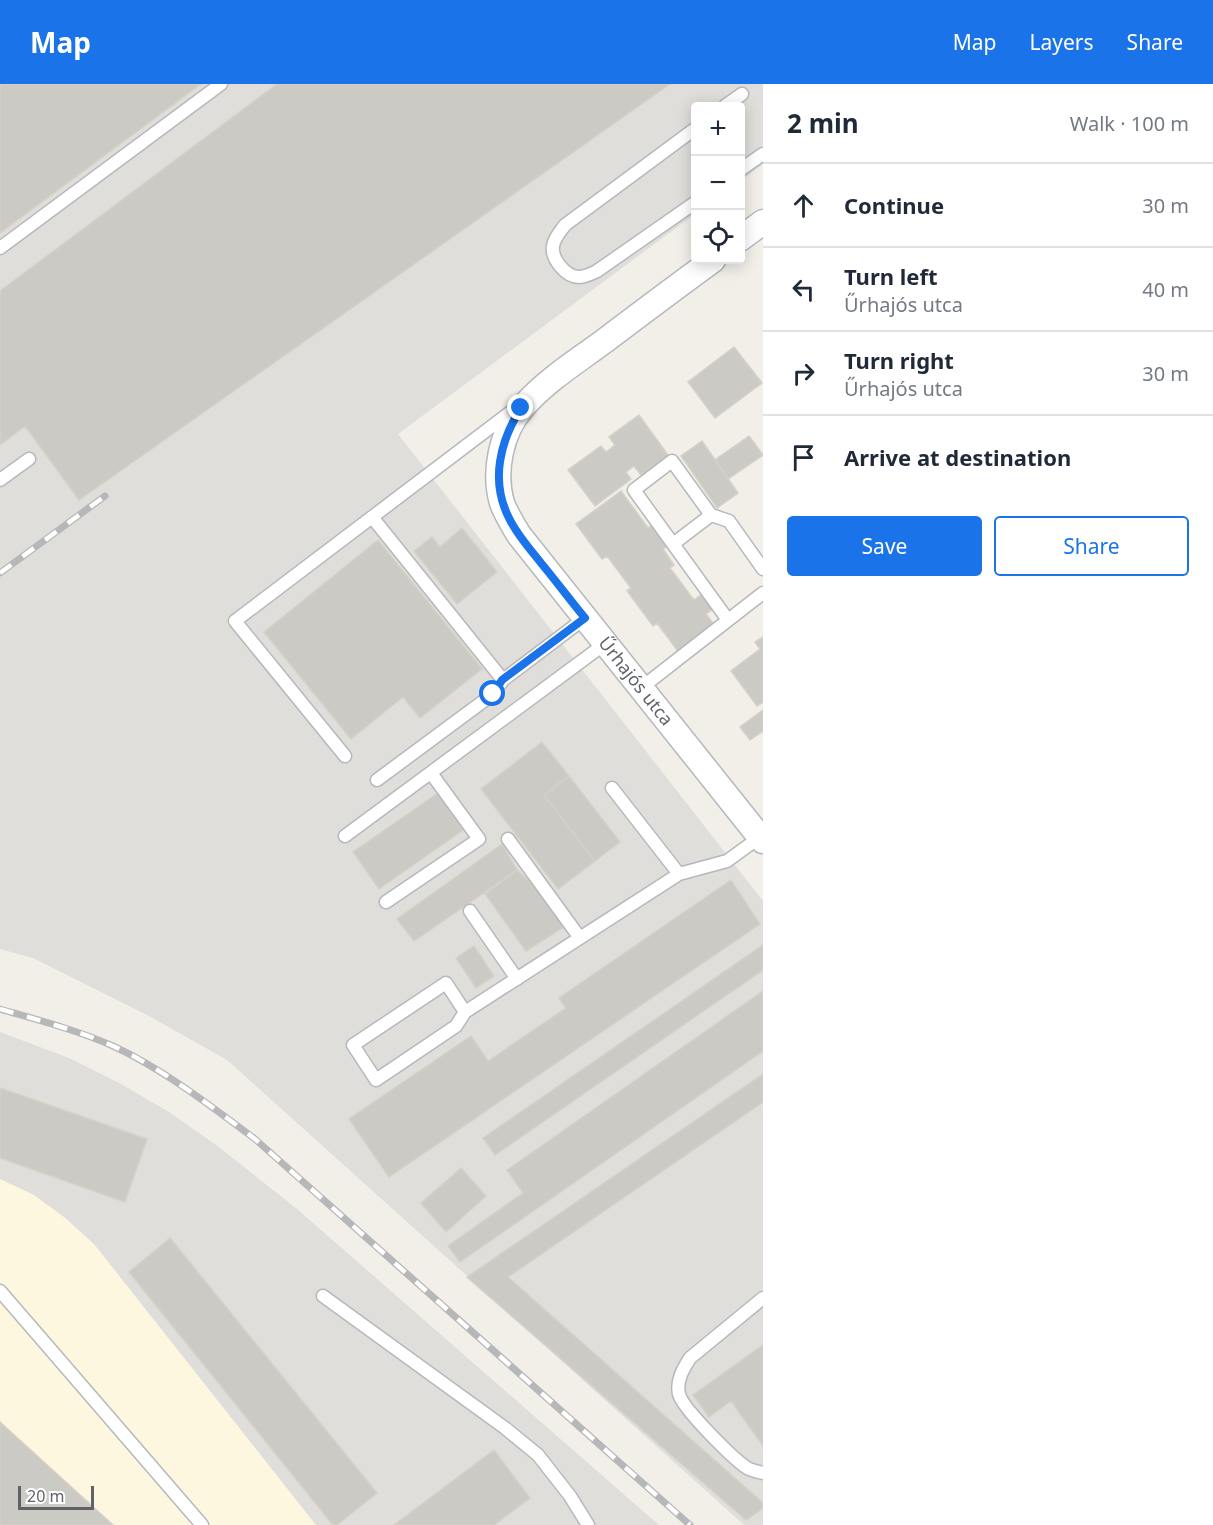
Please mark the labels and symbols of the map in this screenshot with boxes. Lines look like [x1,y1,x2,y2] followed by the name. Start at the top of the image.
[507,394,533,420] route end
[594,631,679,730] street label: Űrhajós utca
[479,680,505,706] route start
[18,1483,94,1510] scale bar

